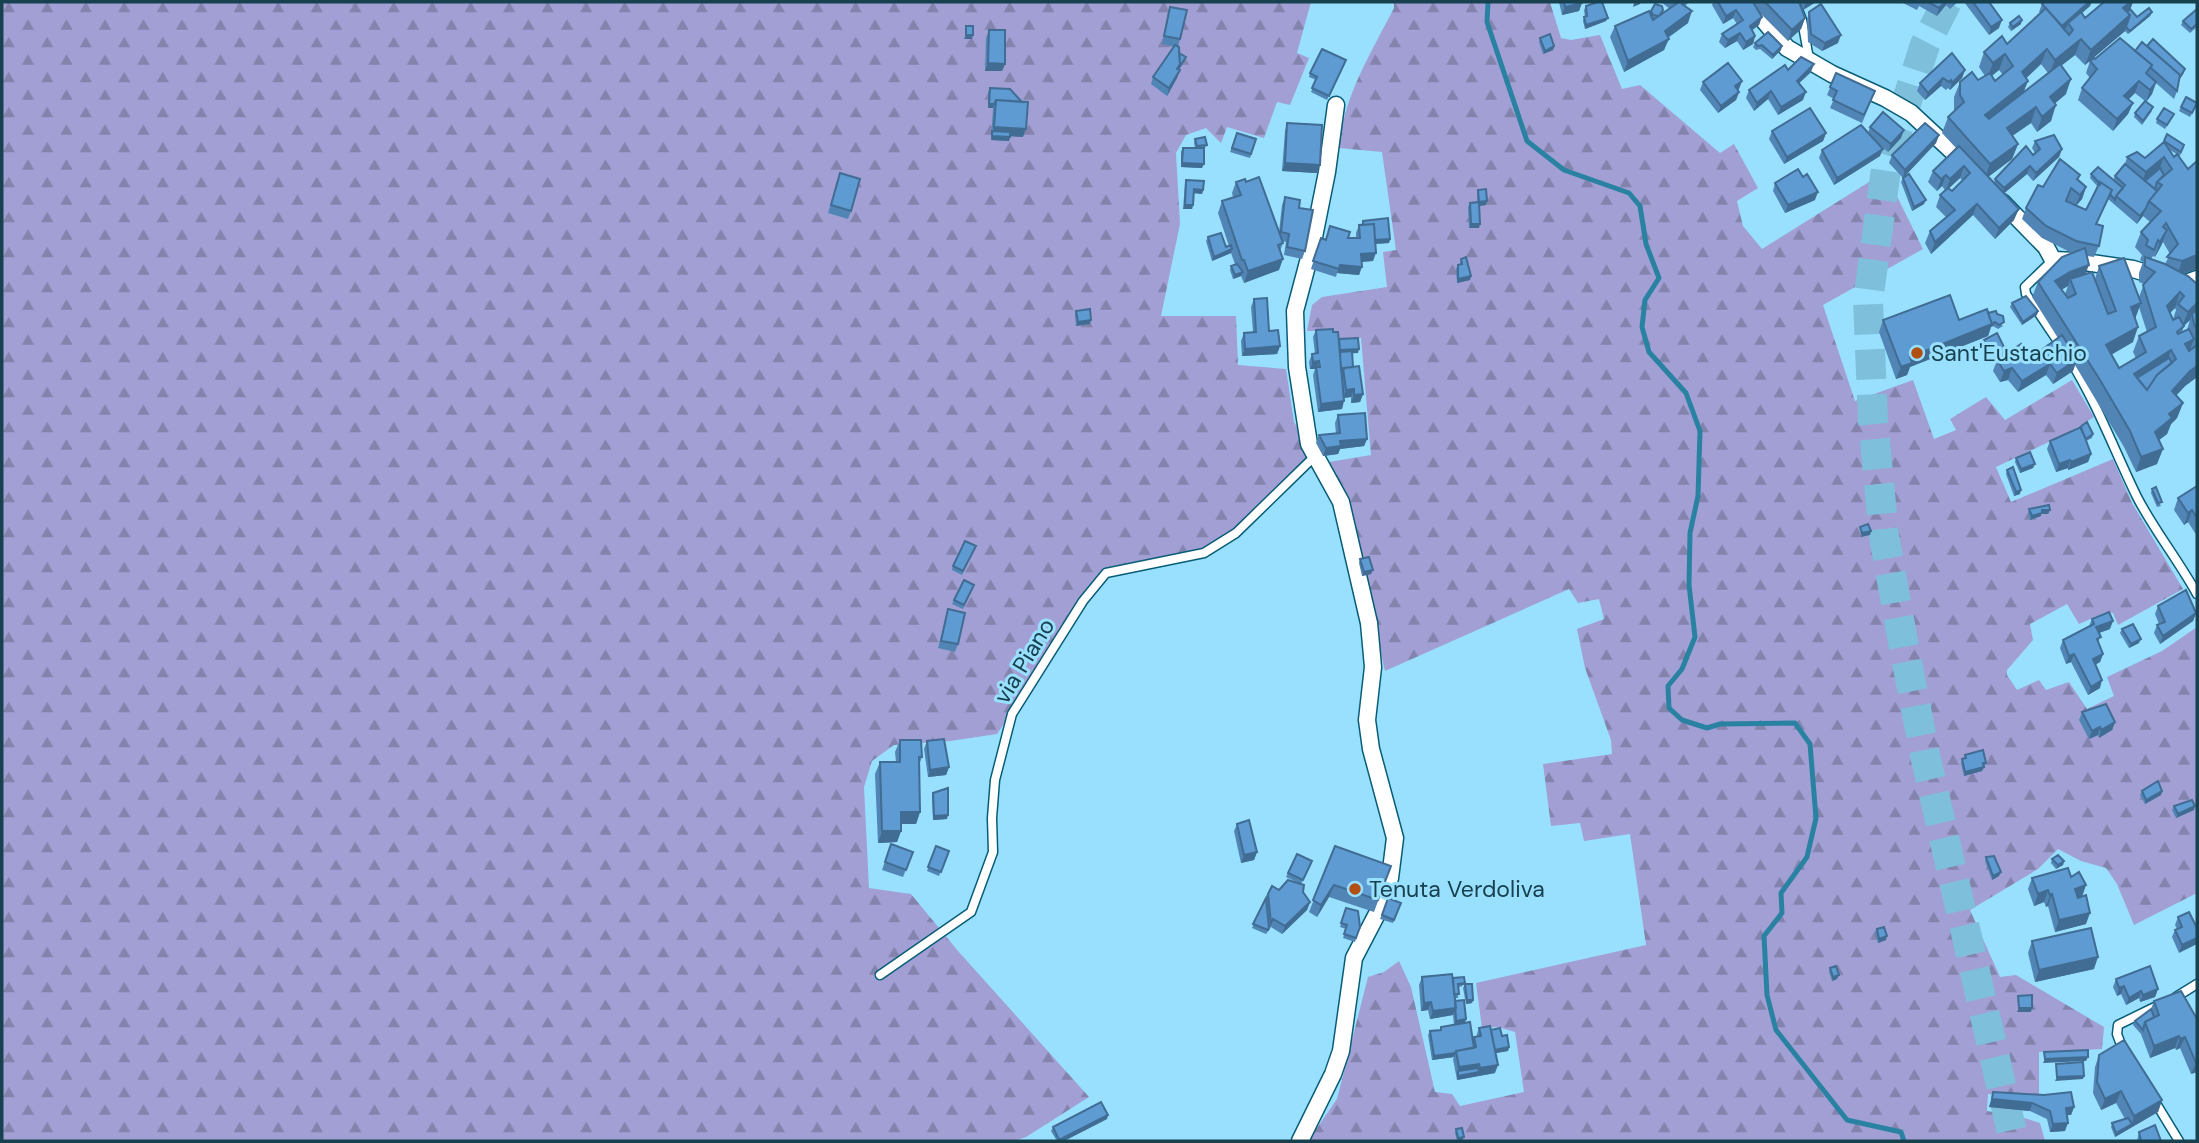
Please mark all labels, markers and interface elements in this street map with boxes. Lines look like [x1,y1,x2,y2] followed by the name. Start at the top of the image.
[1931,338,2087,368] place label: Sant'Eustachio
[1909,345,1925,361] marker: Sant'Eustachio
[987,613,1061,709] street label: via Piano
[1369,874,1545,904] place label: Tenuta Verdoliva
[1347,881,1363,897] marker: Tenuta Verdoliva

